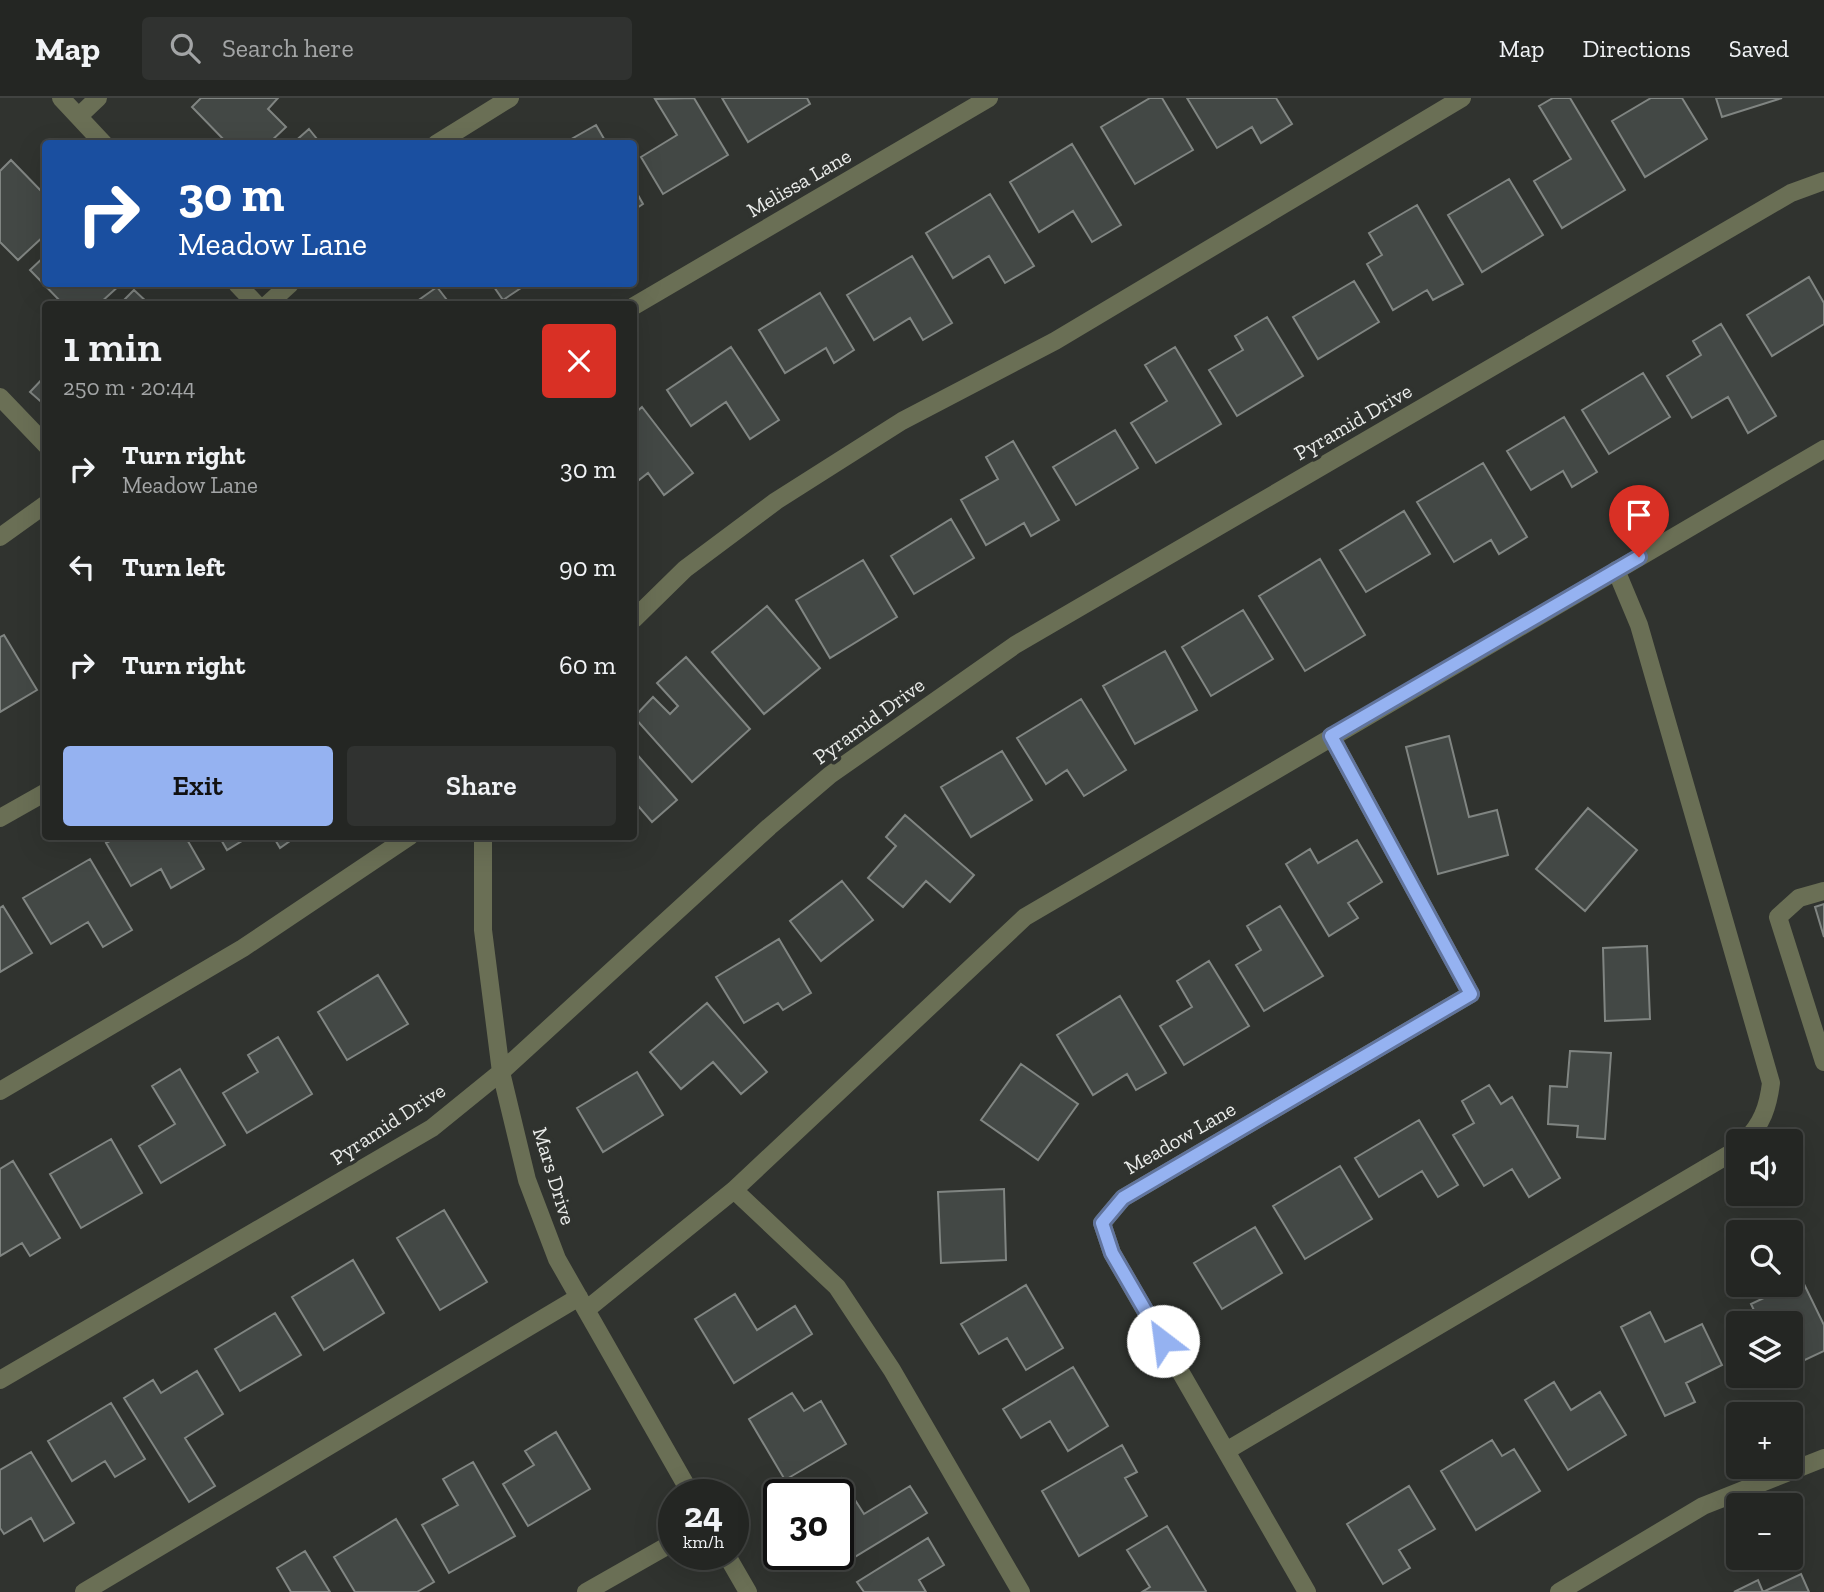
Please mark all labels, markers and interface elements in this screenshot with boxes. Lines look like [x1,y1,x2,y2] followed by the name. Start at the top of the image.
[142,17,632,80] search box
[35,29,100,68] text: Map
[166,29,204,67] icon: search
[222,32,354,64] text: Search here
[1499,34,1545,63] text: Map
[1583,34,1691,63] text: Directions
[1729,34,1789,63] text: Saved
[742,143,855,222] street label: Melissa Lane
[178,165,284,224] text: 30 m
[63,168,154,259] icon: right
[178,225,367,263] text: Meadow Lane
[63,321,162,372] text: 1 min
[542,324,616,398] button: close
[63,373,195,401] text: 250 m · 20:44
[1290,378,1416,465] street label: Pyramid Drive
[122,439,245,471] text: Turn right
[63,450,101,488] icon: right
[560,453,616,485] text: 30 m
[122,471,258,499] text: Meadow Lane
[1609,485,1669,557] pin
[1620,496,1658,534] icon: arrive
[63,548,101,586] icon: left
[122,551,225,583] text: Turn left
[559,551,616,583] text: 90 m
[63,646,101,684] icon: right
[122,649,245,681] text: Turn right
[559,649,616,681] text: 60 m
[808,672,929,769] street label: Pyramid Drive
[63,746,333,826] button: Exit
[347,746,616,826] button: Share
[326,1077,450,1170] street label: Pyramid Drive
[1120,1096,1240,1179] street label: Meadow Lane
[528,1124,581,1228] street label: Mars Drive
[1726,1129,1803,1570] map controls
[1726,1129,1803,1206] button: sound
[1726,1220,1803,1297] button: search
[1126,1304,1200,1378] position arrow
[1726,1311,1803,1388] button: layers
[1726,1402,1803,1479] button: +
[763,1479,854,1570] speed limit sign: 30
[1726,1493,1803,1570] button: −
[684,1494,723,1536] text: 24
[683,1531,724,1553] text: km/h

